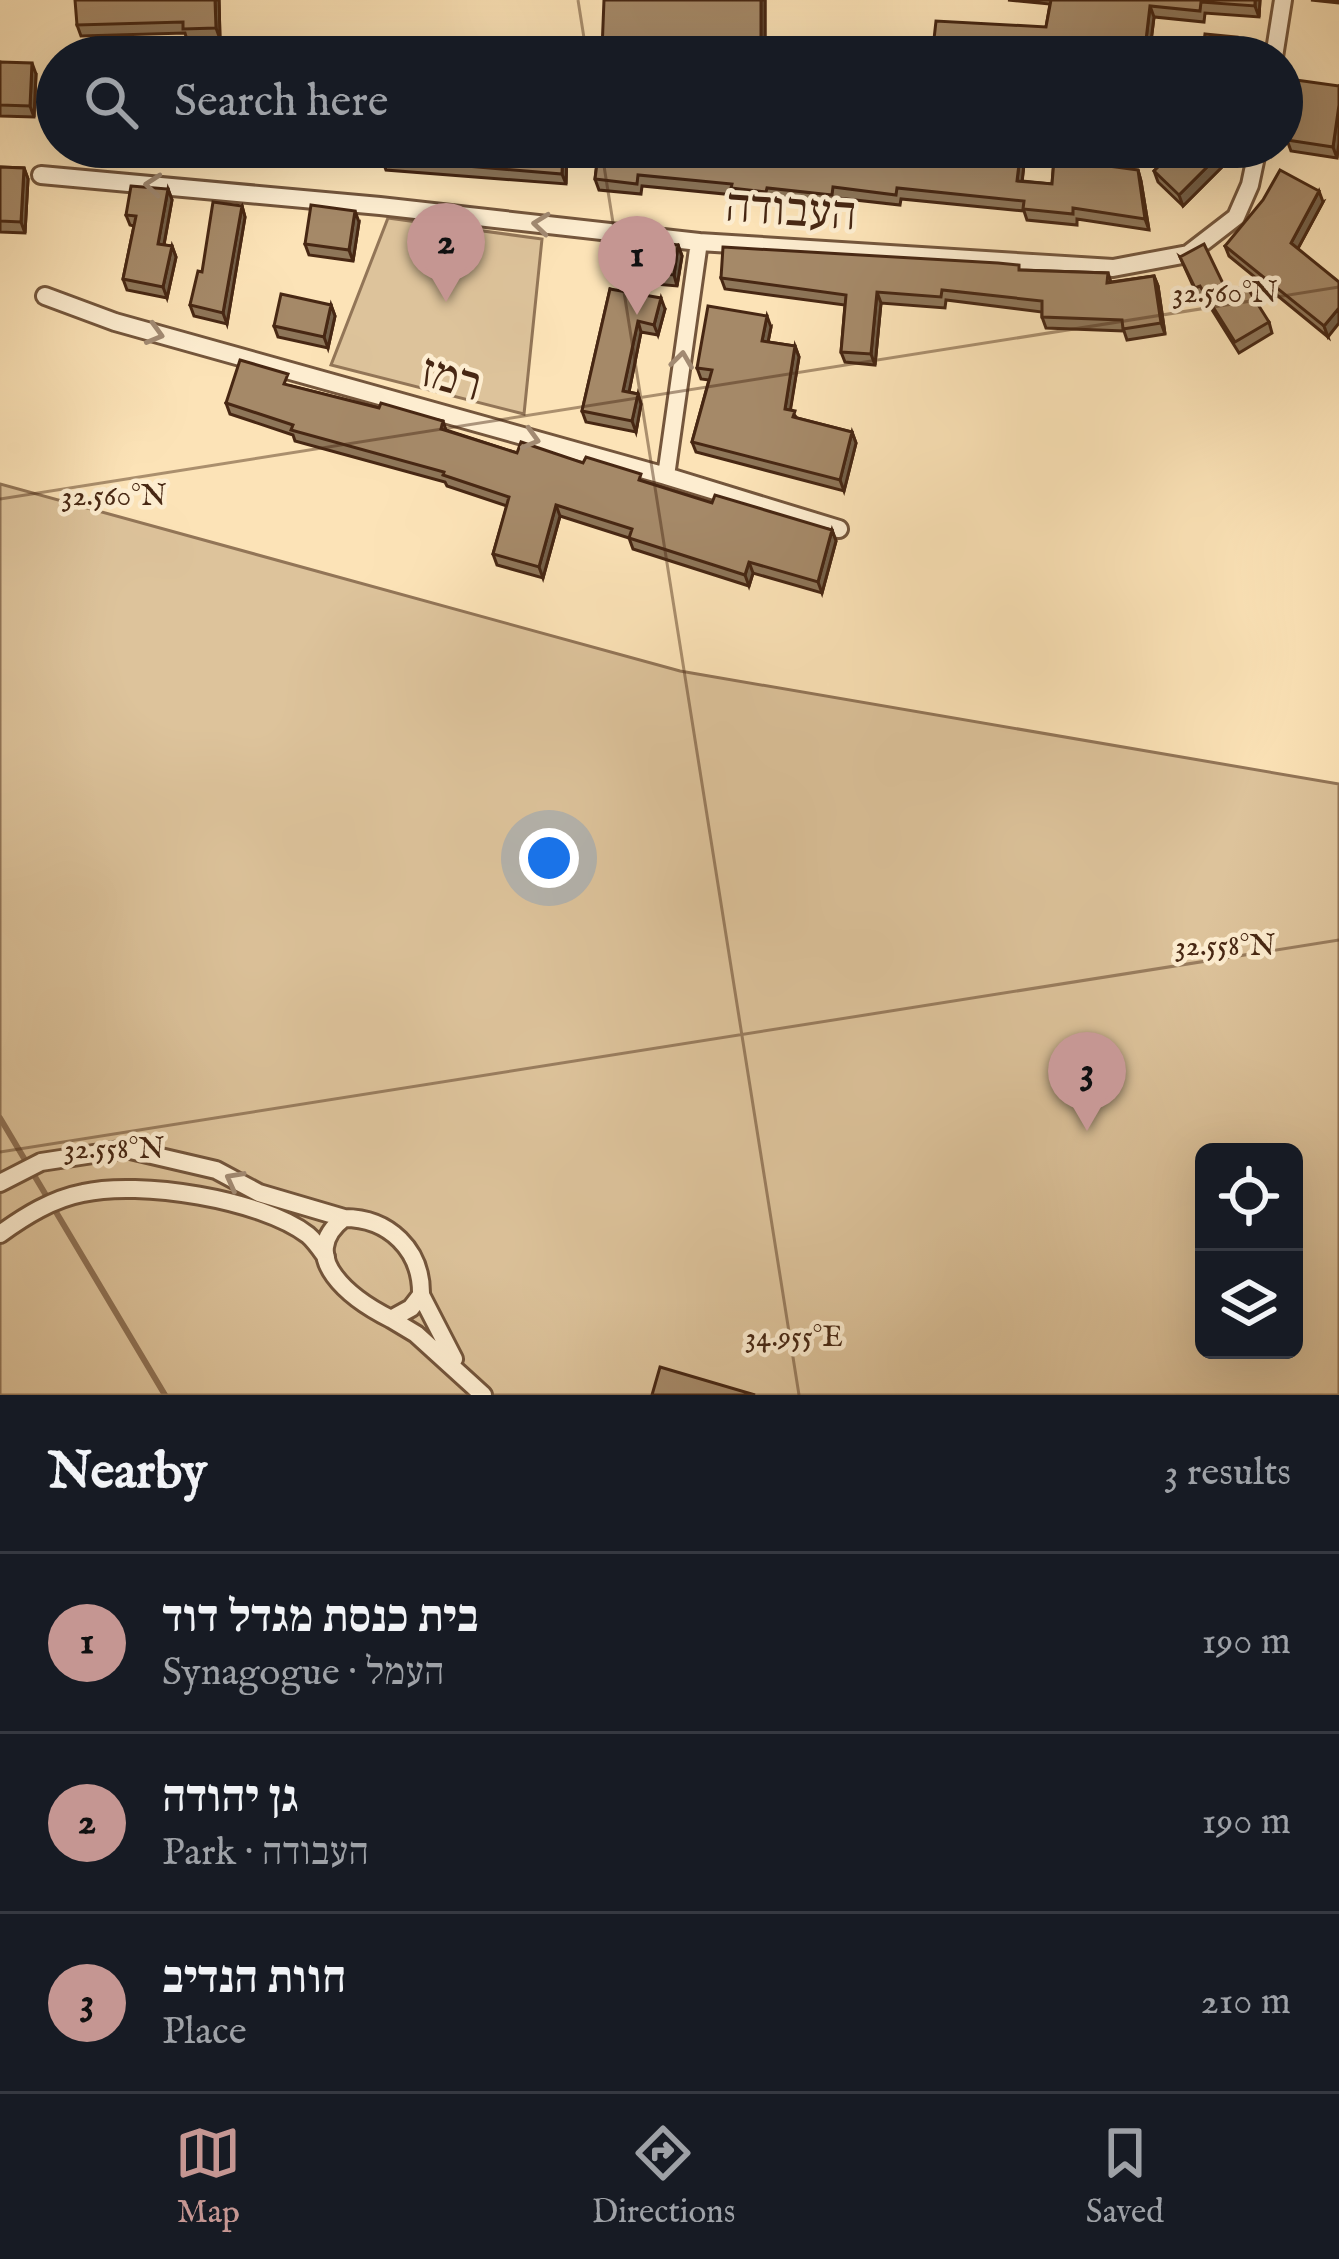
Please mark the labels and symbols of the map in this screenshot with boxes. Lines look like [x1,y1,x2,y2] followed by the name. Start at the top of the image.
[143,173,162,198] one-way arrow
[723,177,858,247] street label: העבודה
[407,203,485,302] pin: 2
[531,211,551,237] one-way arrow
[598,216,676,315] pin: 1
[1172,275,1278,313] text: 32.560°N
[144,320,165,345] one-way arrow
[413,343,488,417] street label: רמז
[668,351,694,370] one-way arrow
[520,424,541,449] one-way arrow
[61,478,167,516] text: 32.560°N
[519,828,579,888] your location
[1175,928,1275,966] text: 32.558°N
[1048,1032,1126,1131] pin: 3
[64,1131,164,1169] text: 32.558°N
[225,1171,247,1194] one-way arrow
[745,1319,843,1357] text: 34.955°E

